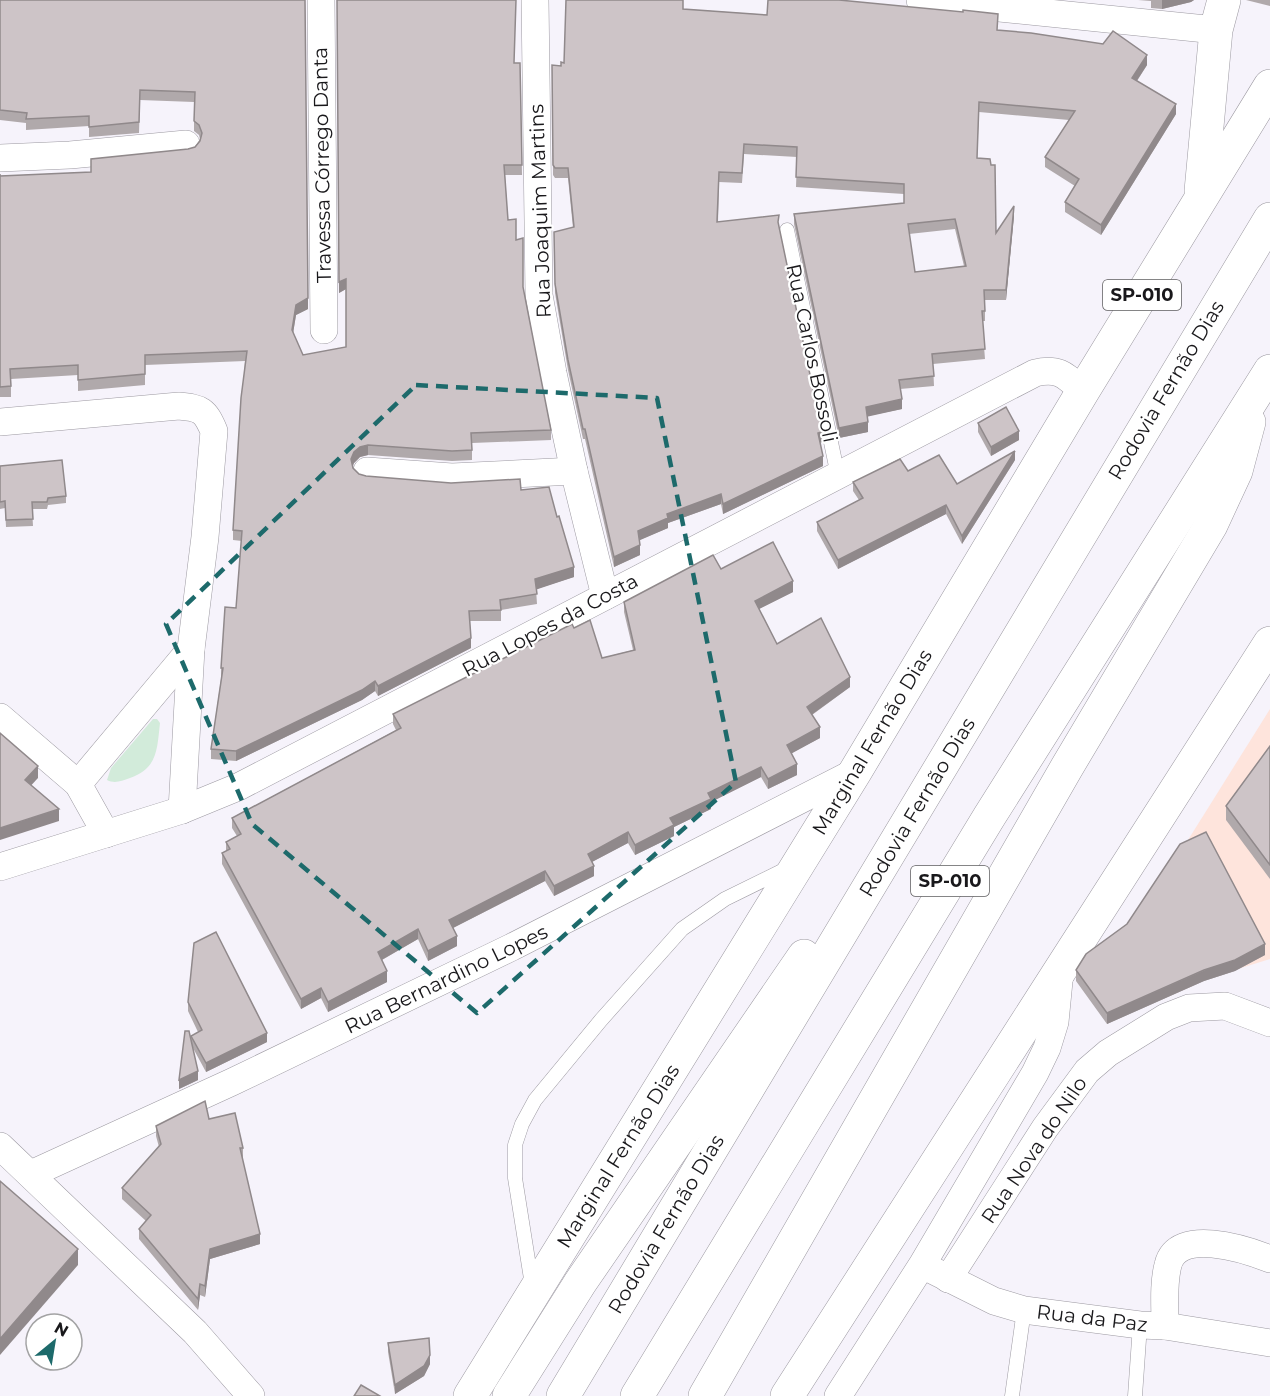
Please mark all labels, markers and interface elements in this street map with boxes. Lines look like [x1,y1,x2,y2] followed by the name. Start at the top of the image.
[308,47,336,283] street label: Travessa Córrego Danta
[524,103,556,318] street label: Rua Joaquim Martins
[781,261,843,445] street label: Rua Carlos Bossoli
[1103,280,1181,310] road number: SP-010
[1103,296,1229,484] street label: Rodovia Fernão Dias
[458,568,642,682] street label: Rua Lopes da Costa
[807,645,937,839] street label: Marginal Fernão Dias
[854,713,980,901] street label: Rodovia Fernão Dias
[911,866,989,896] road number: SP-010
[341,919,552,1039] street label: Rua Bernardino Lopes
[552,1059,685,1252] street label: Marginal Fernão Dias
[976,1072,1092,1228] street label: Rua Nova do Nilo
[603,1130,729,1318] street label: Rodovia Fernão Dias
[1035,1299,1149,1337] street label: Rua da Paz
[24,1312,84,1372] north arrow
[51,1318,72,1341] text: N

